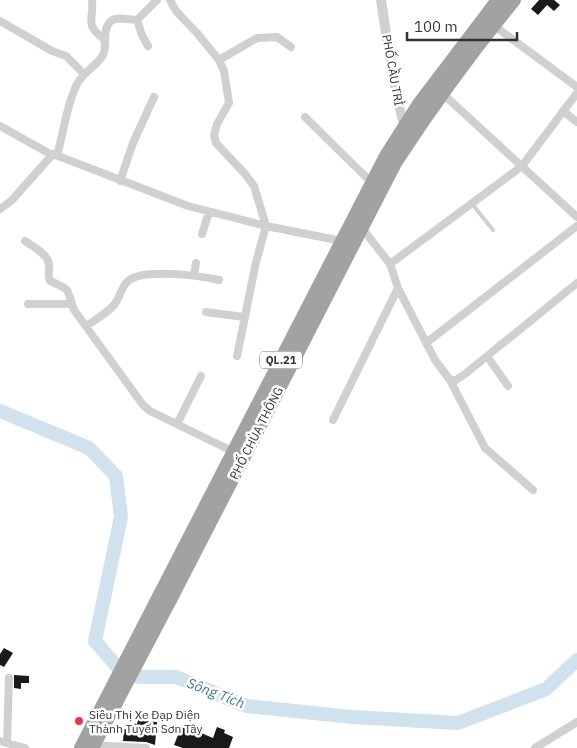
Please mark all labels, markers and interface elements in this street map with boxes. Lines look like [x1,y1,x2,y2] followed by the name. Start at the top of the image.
[407,10,517,42] scale bar
[414,17,458,36] text: 100 m
[379,33,408,107] street label: PHỐ CẦU TRÌ
[260,352,302,368] road number: QL.21
[225,384,286,482] street label: PHỐ CHÙA THÔNG
[185,674,247,712] water label: Sông Tích
[89,707,203,736] place label: Siêu Thị Xe Đạp Điện Thành Tuyến Sơn Tây
[73,715,85,727] marker: Siêu Thị Xe Đạp Điện Thành Tuyến Sơn Tây

